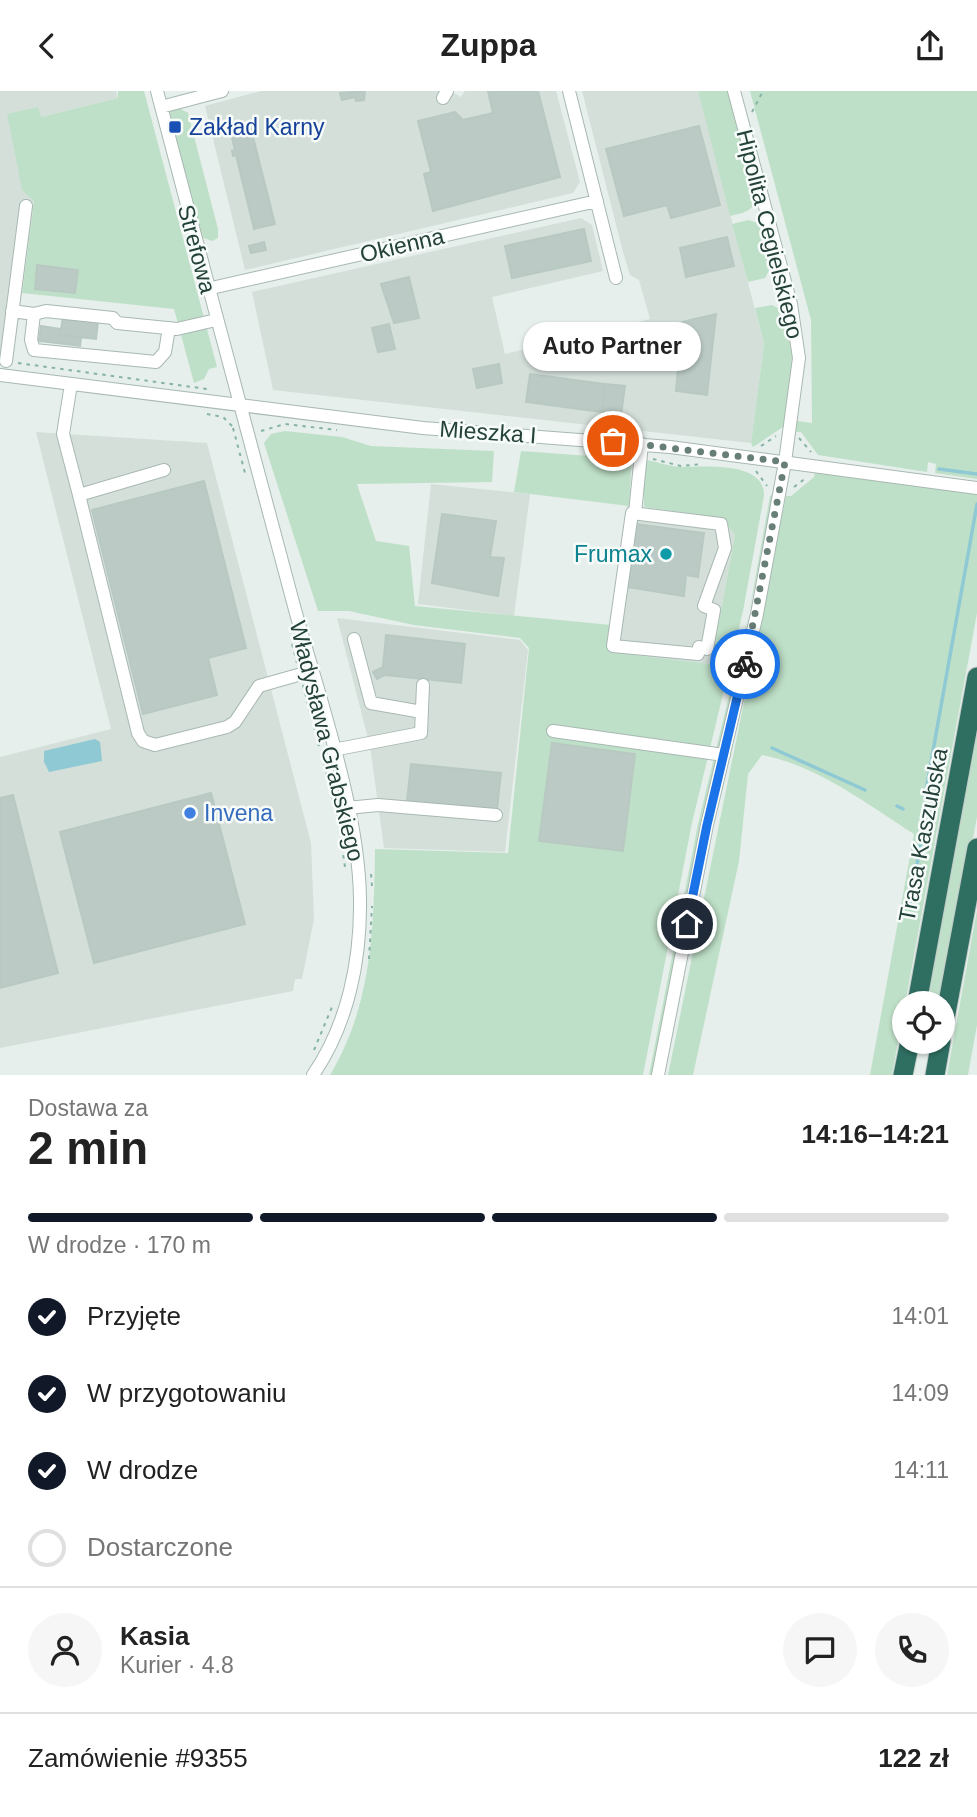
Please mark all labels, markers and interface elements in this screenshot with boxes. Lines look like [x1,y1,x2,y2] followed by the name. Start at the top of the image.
[28,27,66,65] icon: back
[441,27,536,63] text: Zuppa
[911,27,949,65] icon: share
[189,114,325,140] place label: Zakład Karny
[167,119,183,135] marker: Zakład Karny
[731,127,809,341] street label: Hipolita Cegielskiego
[173,202,221,296] street label: Strefowa
[357,223,447,267] street label: Okienna
[524,322,702,371] callout: Auto Partner
[542,333,682,359] text: Auto Partner
[583,411,643,471] pin
[439,416,537,448] street label: Mieszka I
[594,422,632,460] icon: bag
[574,541,652,567] place label: Frumax
[658,546,674,562] marker: Frumax
[285,618,369,864] street label: Władysława Grabskiego
[710,629,780,699] courier
[726,645,764,683] icon: bike
[893,746,953,924] street label: Trasa Kaszubska
[204,800,273,826] place label: Invena
[182,805,198,821] marker: Invena
[657,894,717,954] pin
[668,905,706,943] icon: home
[892,991,955,1054] map controls
[892,991,955,1054] button: locate
[28,1095,148,1121] text: Dostawa za
[802,1119,949,1149] text: 14:16–14:21
[28,1122,148,1174] text: 2 min
[28,1232,211,1258] text: W drodze · 170 m
[28,1298,66,1336] icon: check
[87,1301,181,1331] text: Przyjęte
[891,1303,949,1329] text: 14:01
[28,1375,66,1413] icon: check
[87,1378,286,1408] text: W przygotowaniu
[891,1380,949,1406] text: 14:09
[28,1452,66,1490] icon: check
[87,1455,198,1485] text: W drodze
[893,1457,949,1483] text: 14:11
[87,1532,233,1562] text: Dostarczone
[28,1613,102,1687] button: person
[783,1613,857,1687] button: chat
[875,1613,949,1687] button: phone
[120,1621,189,1651] text: Kasia
[120,1652,234,1678] text: Kurier · 4.8
[28,1743,248,1773] text: Zamówienie #9355
[878,1743,949,1773] text: 122 zł

